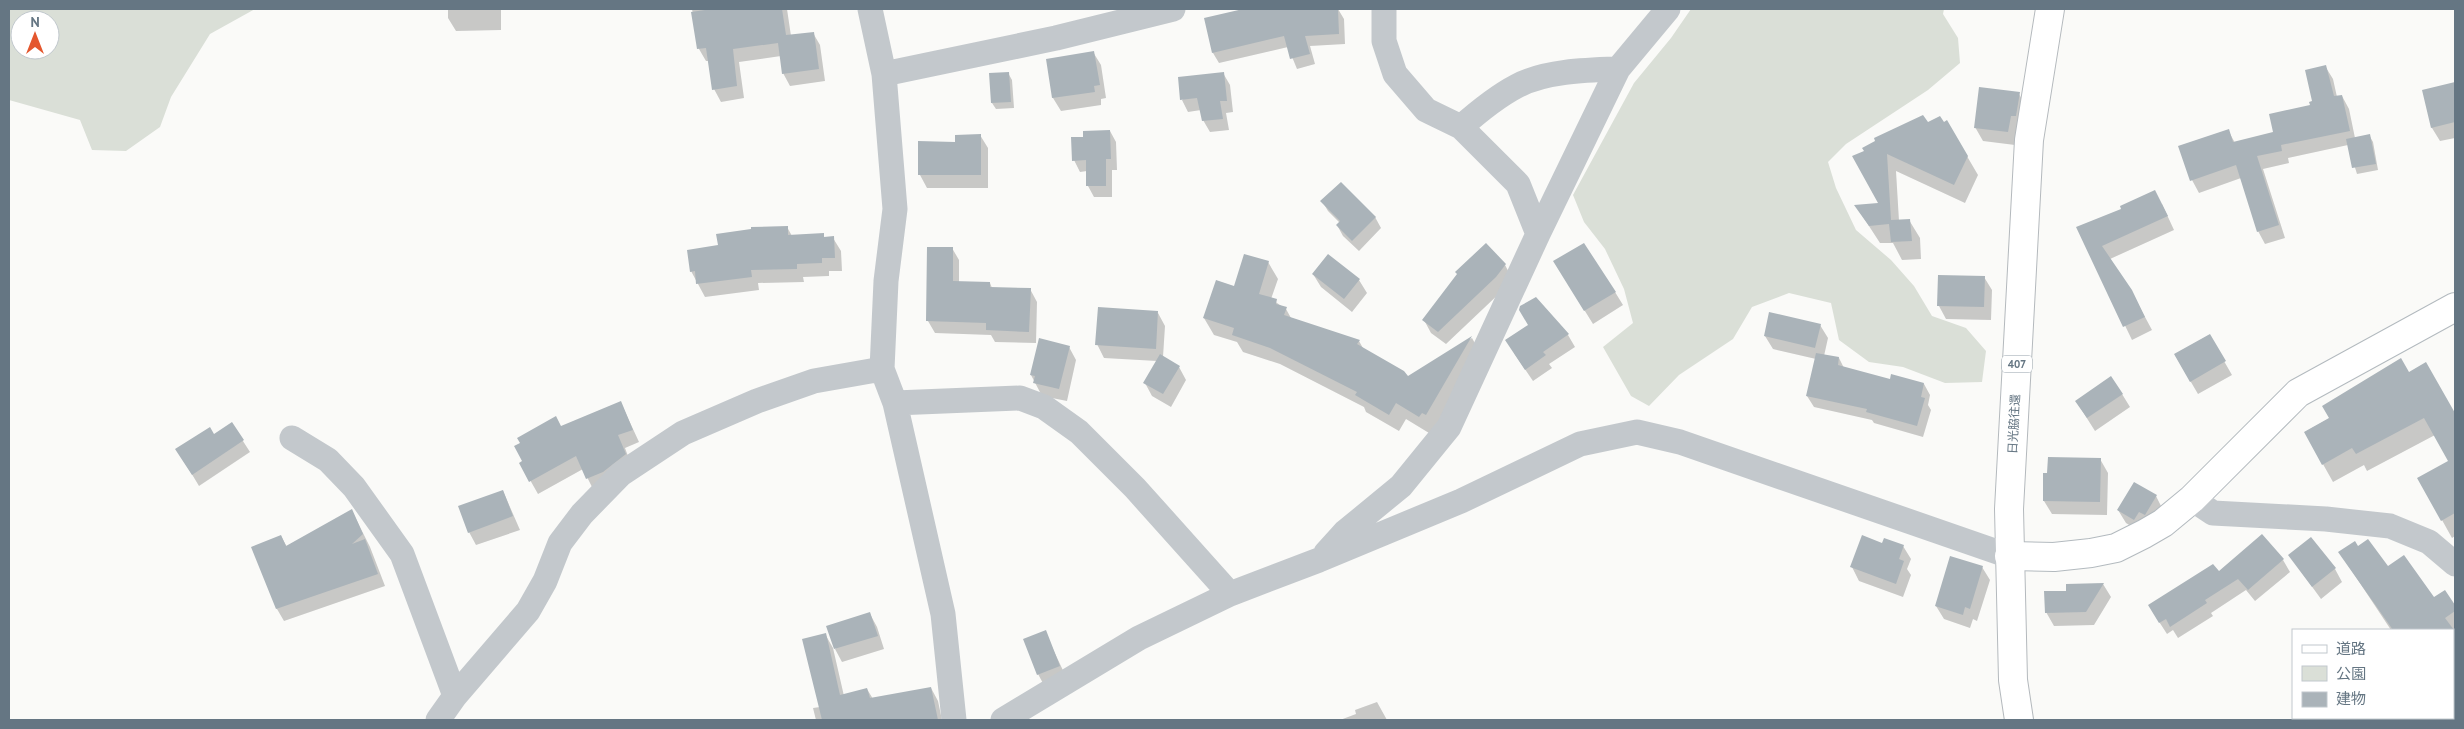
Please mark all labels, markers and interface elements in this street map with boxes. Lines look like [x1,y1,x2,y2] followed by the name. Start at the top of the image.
[10,10,60,60] north arrow
[30,13,40,31] text: N
[2002,356,2032,372] road number: 407
[2004,394,2023,454] street label: 日光脇往還
[2292,629,2454,719] legend
[2336,639,2366,658] text: 道路
[2336,664,2366,683] text: 公園
[2336,689,2366,708] text: 建物

